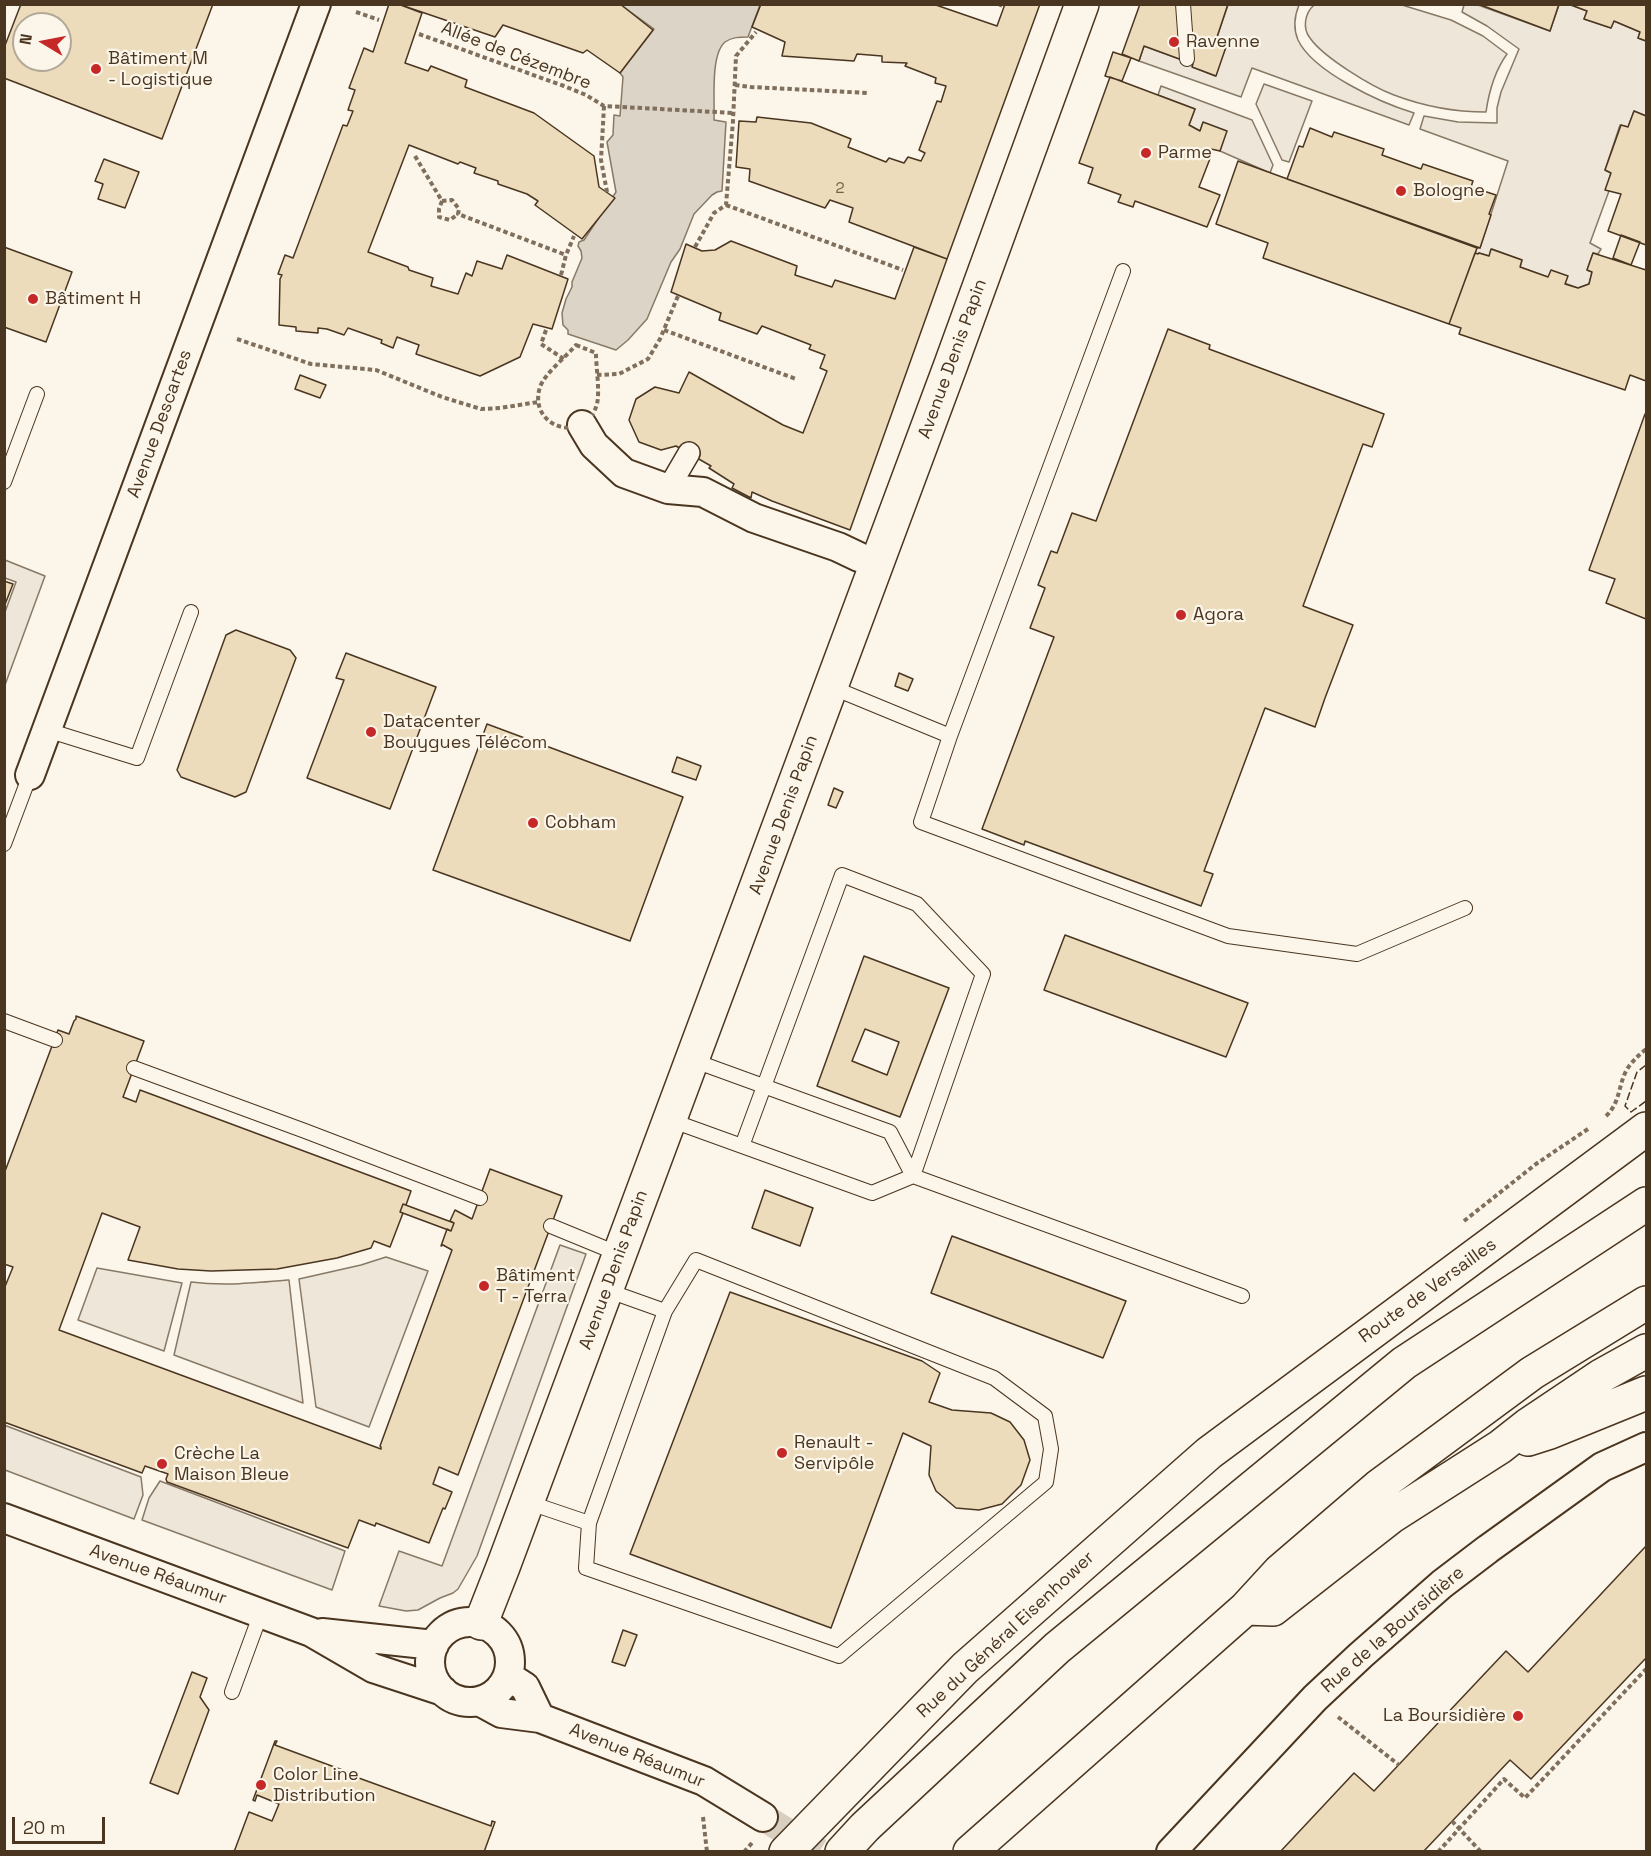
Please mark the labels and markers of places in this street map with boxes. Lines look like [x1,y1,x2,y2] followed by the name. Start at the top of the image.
[1186,31,1260,53] place label: Ravenne
[1167,35,1181,49] marker: Ravenne
[108,48,213,90] place label: Bâtiment M - Logistique
[89,62,103,76] marker: Bâtiment M - Logistique
[1158,142,1212,164] place label: Parme
[1139,146,1153,160] marker: Parme
[1413,180,1485,202] place label: Bologne
[1394,184,1408,198] marker: Bologne
[45,288,141,310] place label: Bâtiment H
[26,292,40,306] marker: Bâtiment H
[1193,604,1244,626] place label: Agora
[1174,608,1188,622] marker: Agora
[383,711,547,754] place label: Datacenter Bouygues Télécom
[364,725,378,739] marker: Datacenter Bouygues Télécom
[545,812,616,834] place label: Cobham
[526,816,540,830] marker: Cobham
[496,1265,576,1308] place label: Bâtiment T - Terra
[477,1279,491,1293] marker: Bâtiment T - Terra
[794,1432,874,1474] place label: Renault - Servipôle
[174,1443,289,1486] place label: Crèche La Maison Bleue
[775,1446,789,1460] marker: Renault - Servipôle
[155,1457,169,1471] marker: Crèche La Maison Bleue
[1383,1705,1506,1727] place label: La Boursidière
[1511,1709,1525,1723] marker: La Boursidière
[273,1764,376,1806] place label: Color Line Distribution
[254,1778,268,1792] marker: Color Line Distribution

